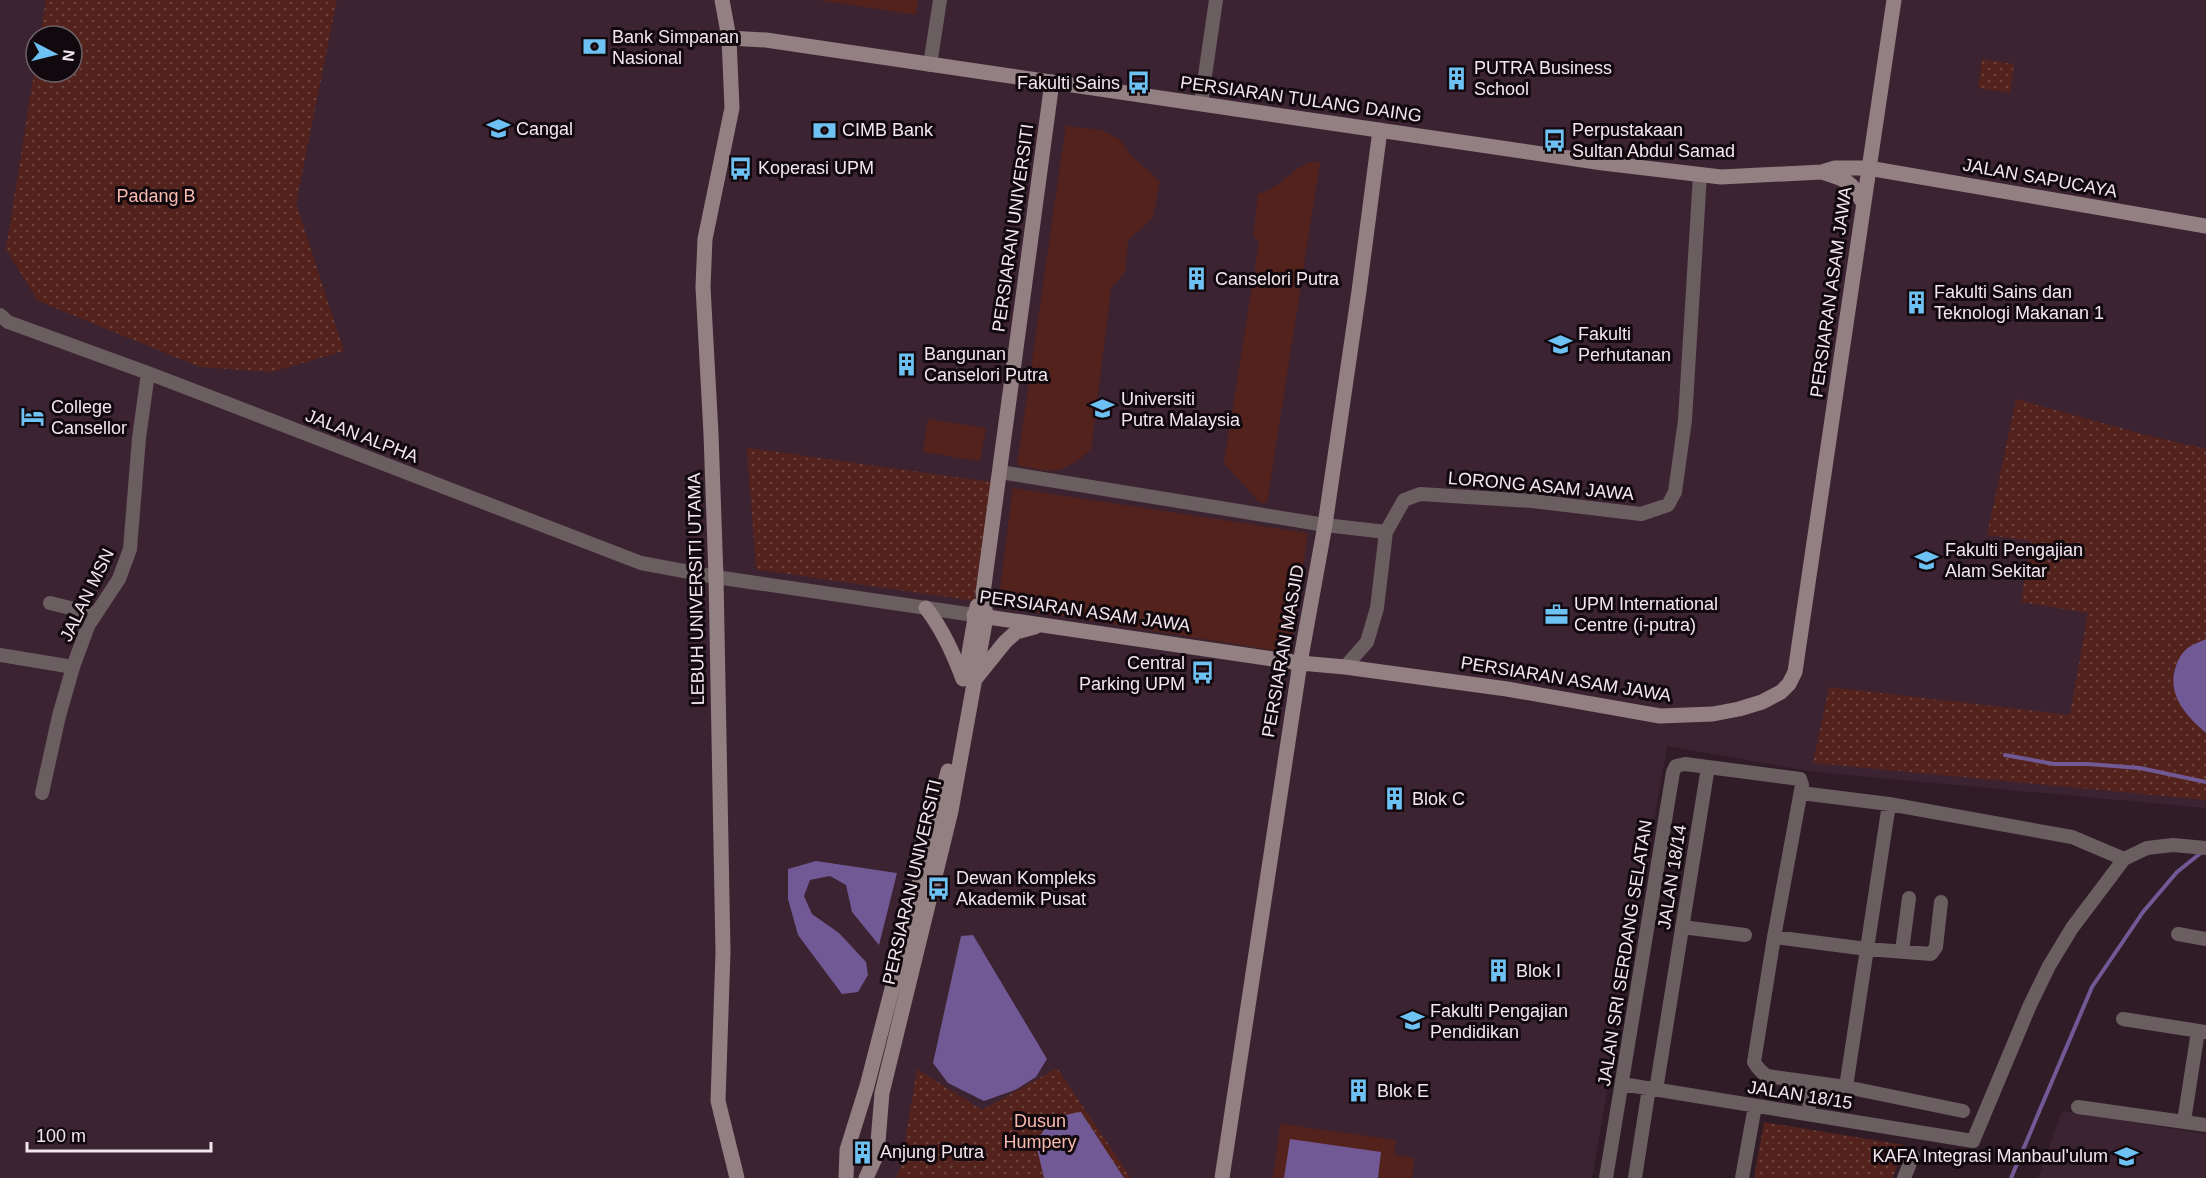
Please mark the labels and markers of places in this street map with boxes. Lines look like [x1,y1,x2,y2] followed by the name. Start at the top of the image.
[612,27,739,68] place label: Bank Simpanan Nasional
[581,34,607,60] bank icon: Bank Simpanan Nasional
[1474,58,1612,99] place label: PUTRA Business School
[1443,65,1469,91] building icon: PUTRA Business School
[1125,70,1151,96] bus stop icon: Fakulti Sains
[1017,73,1120,93] place label: Fakulti Sains
[485,116,511,142] school or university icon: Cangal
[811,117,837,143] bank icon: CIMB Bank
[516,119,573,139] place label: Cangal
[842,120,934,140] place label: CIMB Bank
[1572,120,1735,161] place label: Perpustakaan Sultan Abdul Samad
[1541,127,1567,153] bus stop icon: Perpustakaan Sultan Abdul Samad
[727,155,753,181] bus stop icon: Koperasi UPM
[758,158,874,178] place label: Koperasi UPM
[1184,266,1210,292] building icon: Canselori Putra
[1215,269,1340,289] place label: Canselori Putra
[1934,282,2104,323] place label: Fakulti Sains dan Teknologi Makanan 1
[1903,289,1929,315] building icon: Fakulti Sains dan Teknologi Makanan 1
[1578,324,1671,365] place label: Fakulti Perhutanan
[1547,331,1573,357] school or university icon: Fakulti Perhutanan
[924,344,1049,385] place label: Bangunan Canselori Putra
[893,351,919,377] building icon: Bangunan Canselori Putra
[1121,389,1241,430] place label: Universiti Putra Malaysia
[1090,396,1116,422] school or university icon: Universiti Putra Malaysia
[51,397,127,438] place label: College Cansellor
[20,404,46,430] hotel icon: College Cansellor
[1945,540,2083,581] place label: Fakulti Pengajian Alam Sekitar
[1914,547,1940,573] school or university icon: Fakulti Pengajian Alam Sekitar
[1574,594,1718,635] place label: UPM International Centre (i-putra)
[1543,601,1569,627] office icon: UPM International Centre (i-putra)
[1079,653,1185,694] place label: Central Parking UPM
[1190,660,1216,686] bus stop icon: Central Parking UPM
[1381,786,1407,812] building icon: Blok C
[1412,789,1465,809] place label: Blok C
[956,868,1096,909] place label: Dewan Kompleks Akademik Pusat
[925,875,951,901] bus stop icon: Dewan Kompleks Akademik Pusat
[1485,958,1511,984] building icon: Blok I
[1516,961,1561,981] place label: Blok I
[1430,1001,1568,1042] place label: Fakulti Pengajian Pendidikan
[1399,1008,1425,1034] school or university icon: Fakulti Pengajian Pendidikan
[1346,1078,1372,1104] building icon: Blok E
[1377,1081,1429,1101] place label: Blok E
[849,1139,875,1165] building icon: Anjung Putra
[880,1142,985,1162] place label: Anjung Putra
[2113,1143,2139,1169] school or university icon: KAFA Integrasi Manbaul'ulum
[1872,1146,2108,1166] place label: KAFA Integrasi Manbaul'ulum

